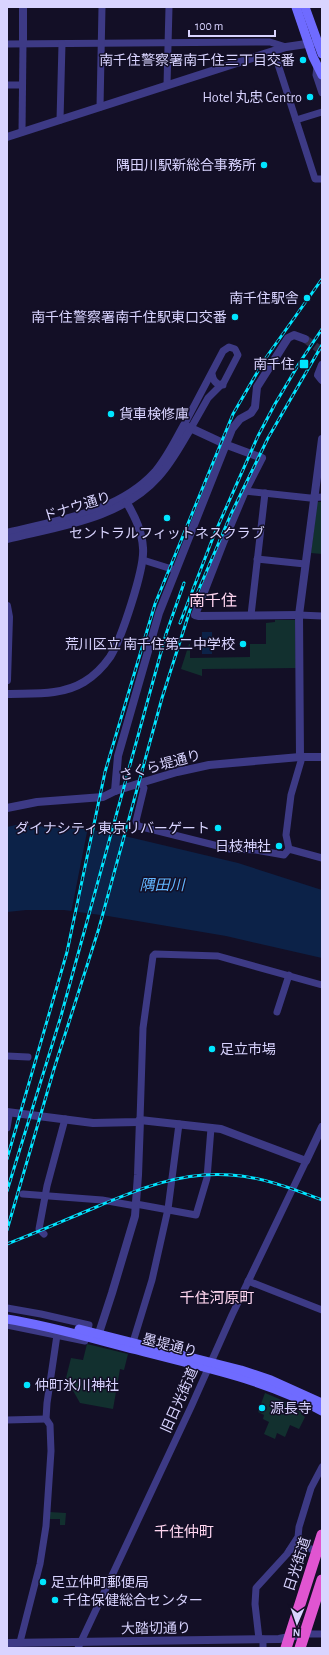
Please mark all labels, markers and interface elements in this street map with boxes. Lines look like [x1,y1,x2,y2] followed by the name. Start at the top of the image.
[189,12,275,38] scale bar
[195,20,223,32] text: 100 m
[99,53,295,68] place label: 南千住警察署南千住三丁目交番
[298,55,308,65] marker: 南千住警察署南千住三丁目交番
[203,90,302,105] place label: Hotel 丸忠 Centro
[305,92,315,102] marker: Hotel 丸忠 Centro
[116,158,256,173] place label: 隅田川駅新総合事務所
[259,160,269,170] marker: 隅田川駅新総合事務所
[229,291,299,306] place label: 南千住駅舎
[302,293,312,303] marker: 南千住駅舎
[31,310,227,325] place label: 南千住警察署南千住駅東口交番
[230,312,240,322] marker: 南千住警察署南千住駅東口交番
[253,357,295,372] place label: 南千住
[298,358,310,370] marker: 南千住
[119,406,189,422] place label: 貨車検修庫
[106,409,116,419] marker: 貨車検修庫
[41,489,113,524] street label: ドナウ通り
[162,513,172,523] marker: セントラルフィットネスクラブ
[69,525,265,541] place label: セントラルフィットネスクラブ
[189,592,237,609] district label: 南千住
[65,636,235,652] place label: 荒川区立 南千住第二中学校
[238,639,248,649] marker: 荒川区立 南千住第二中学校
[118,747,203,784] street label: さくら堤通り
[15,821,210,836] place label: ダイナシティ東京リバーゲート
[213,823,223,833] marker: ダイナシティ東京リバーゲート
[215,839,271,854] place label: 日枝神社
[274,841,284,851] marker: 日枝神社
[139,877,186,893] water label: 隅田川
[220,1042,276,1057] place label: 足立市場
[207,1044,217,1054] marker: 足立市場
[179,1290,255,1306] district label: 千住河原町
[141,1331,199,1360] street label: 墨堤通り
[158,1365,201,1435] street label: 旧日光街道
[35,1377,119,1393] place label: 仲町氷川神社
[22,1380,32,1390] marker: 仲町氷川神社
[270,1401,312,1416] place label: 源長寺
[257,1403,267,1413] marker: 源長寺
[154,1523,214,1540] district label: 千住仲町
[282,1535,313,1593] street label: 日光街道
[51,1574,149,1590] place label: 足立仲町郵便局
[38,1577,48,1587] marker: 足立仲町郵便局
[63,1592,203,1608] place label: 千住保健総合センター
[50,1595,60,1605] marker: 千住保健総合センター
[277,1603,317,1643] north arrow
[121,1620,191,1637] street label: 大踏切通り
[293,1627,301,1638] text: N

